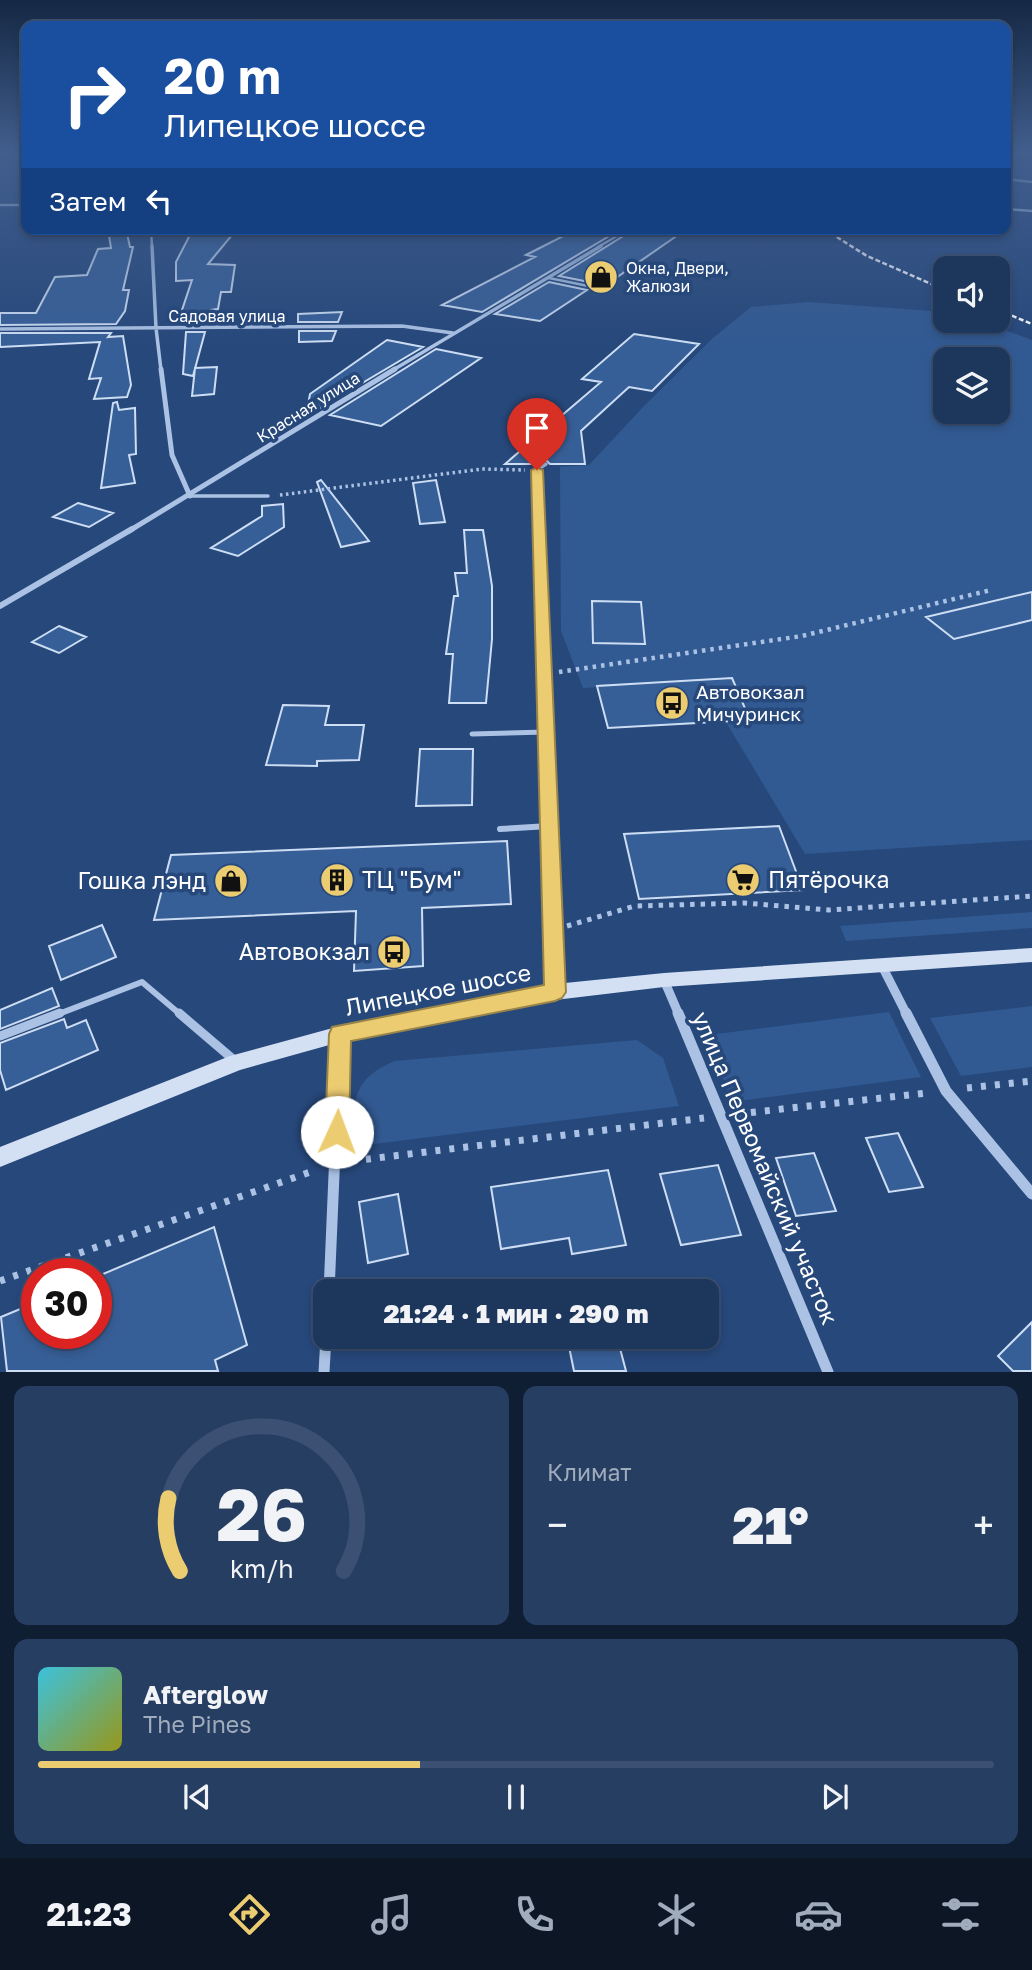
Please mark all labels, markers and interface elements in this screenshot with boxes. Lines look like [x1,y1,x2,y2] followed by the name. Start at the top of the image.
[164,46,281,105] text: 20 m
[49,49,140,140] icon: right
[164,106,426,144] text: Липецкое шоссе
[140,182,178,220] icon: left
[49,186,126,217] text: Затем
[933,256,1010,424] map controls
[933,256,1010,333] button: sound
[582,258,620,296] shop icon: Окна, Двери, Жалюзи
[626,258,729,296] place label: Окна, Двери, Жалюзи
[168,306,286,326] street label: Садовая улица
[933,347,1010,424] button: layers
[253,367,363,447] street label: Красная улица
[507,398,567,470] pin
[518,409,556,447] icon: arrive
[696,680,805,725] place label: Автовокзал Мичуринск
[653,684,691,722] bus stop icon: Автовокзал Мичуринск
[318,861,356,899] building icon: ТЦ "Бум"
[724,861,762,899] supermarket icon: Пятёрочка
[212,862,250,900] shop icon: Гошка лэнд
[362,865,462,893] place label: ТЦ "Бум"
[768,865,889,893] place label: Пятёрочка
[78,866,206,894] place label: Гошка лэнд
[375,933,413,971] bus stop icon: Автовокзал
[239,937,370,965] place label: Автовокзал
[343,957,533,1021] street label: Липецкое шоссе
[687,1007,845,1328] street label: улица Первомайский участок
[300,1095,374,1169] position arrow
[21,1258,112,1349] speed limit sign: 30
[383,1298,649,1329] text: 21:24 · 1 мин · 290 m
[547,1458,632,1486] text: Климат
[216,1471,307,1558] text: 26
[732,1493,809,1555] text: 21°
[547,1502,568,1547] text: −
[973,1502,994,1547] text: +
[230,1553,293,1584] text: km/h
[143,1679,268,1710] text: Afterglow
[143,1710,251,1738] text: The Pines
[178,1778,216,1816] icon: previous
[497,1778,535,1816] icon: pause
[816,1778,854,1816] icon: next
[225,1890,274,1939] icon: directions
[367,1890,416,1939] icon: music
[510,1890,559,1939] icon: phone
[652,1890,701,1939] icon: climate
[794,1890,843,1939] icon: car
[936,1890,985,1939] icon: filters
[47,1895,132,1933] text: 21:23

